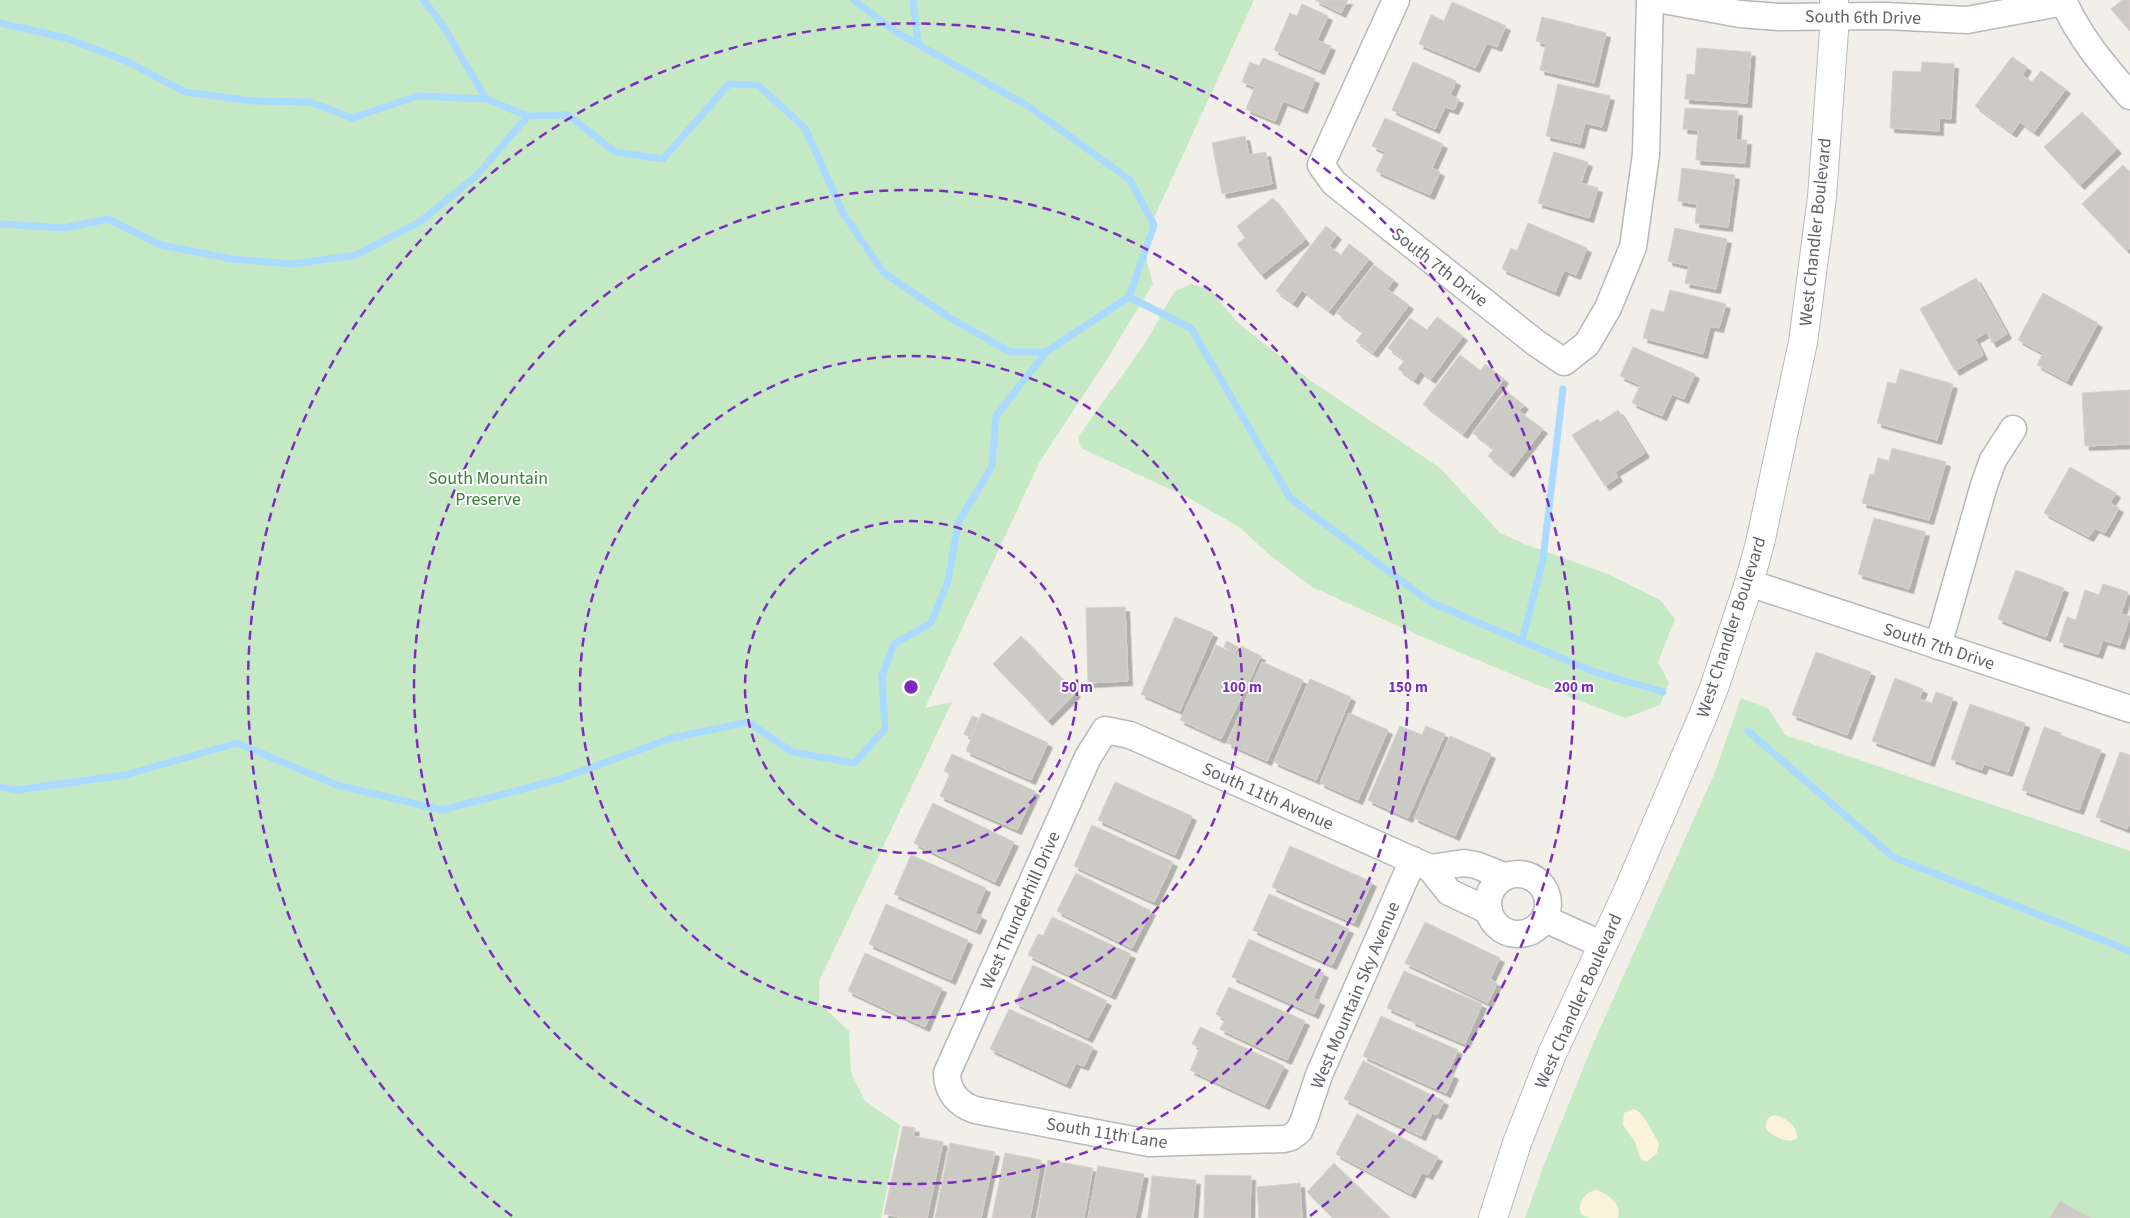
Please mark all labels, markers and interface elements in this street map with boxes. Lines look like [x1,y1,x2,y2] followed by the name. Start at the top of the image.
[1805,4,1921,31] street label: South 6th Drive
[1793,137,1838,327] street label: West Chandler Boulevard
[1386,222,1493,313] street label: South 7th Drive
[428,466,548,512] park label: South Mountain Preserve
[1690,533,1773,721] street label: West Chandler Boulevard
[1880,617,1998,676] street label: South 7th Drive
[1061,677,1093,698] text: 50 m
[1222,677,1262,698] text: 100 m
[1388,677,1428,698] text: 150 m
[1554,677,1594,698] text: 200 m
[902,678,920,696] centre of rings
[1198,756,1338,837] street label: South 11th Avenue
[974,827,1067,993] street label: West Thunderhill Drive
[1305,898,1406,1093] street label: West Mountain Sky Avenue
[1529,910,1628,1093] street label: West Chandler Boulevard
[1044,1112,1169,1155] street label: South 11th Lane

